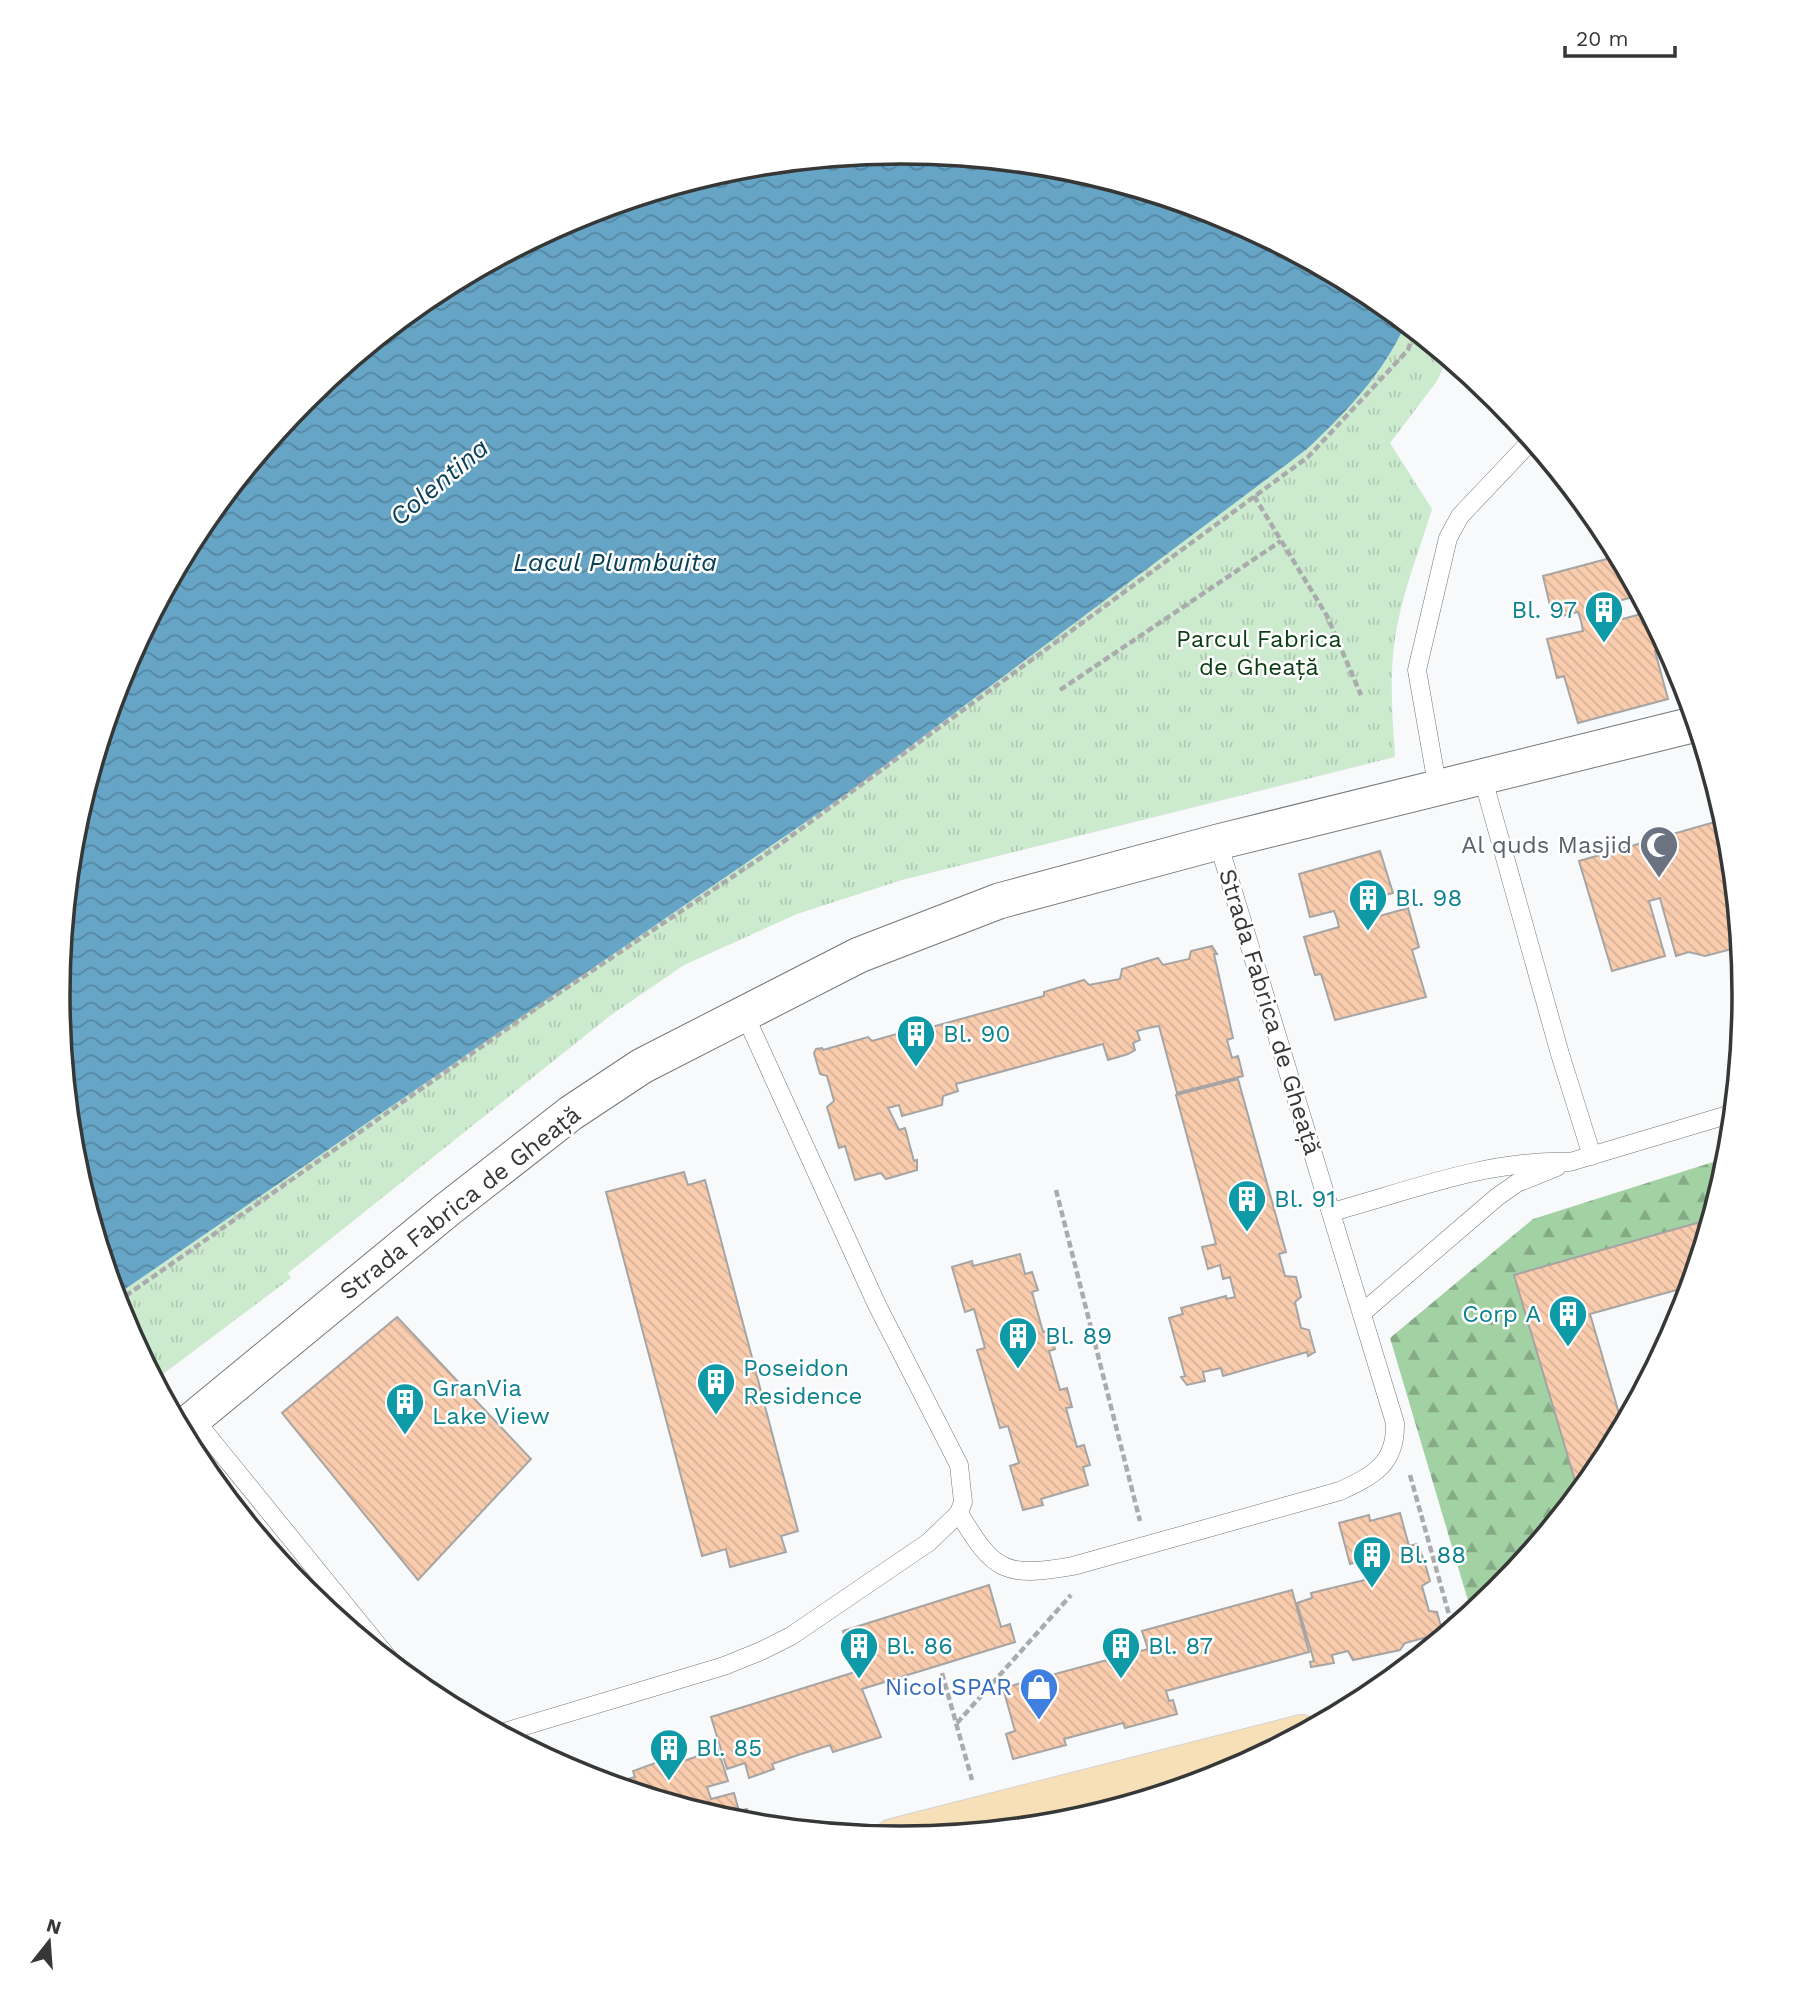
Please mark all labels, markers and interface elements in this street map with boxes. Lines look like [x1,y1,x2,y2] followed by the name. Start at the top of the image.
[1565,14,1675,58] scale bar
[1576,26,1628,51] text: 20 m
[384,432,494,532] water label: Colentina
[513,547,717,577] water label: Lacul Plumbuita
[1583,589,1625,644] building icon: Bl. 97
[1512,596,1577,624] place label: Bl. 97
[1176,625,1342,681] park label: Parcul Fabrica de Gheață
[1638,824,1680,879] mosque icon: Al quds Masjid
[1461,831,1632,859] place label: Al quds Masjid
[1213,866,1327,1158] street label: Strada Fabrica de Gheață
[1347,877,1389,932] building icon: Bl. 98
[1395,884,1462,912] place label: Bl. 98
[895,1013,937,1068] building icon: Bl. 90
[943,1020,1010,1048] place label: Bl. 90
[334,1100,586,1306] street label: Strada Fabrica de Gheață
[1226,1178,1268,1233] building icon: Bl. 91
[1274,1185,1336,1213] place label: Bl. 91
[1547,1293,1589,1348] building icon: Corp A
[1462,1300,1541,1328] place label: Corp A
[997,1315,1039,1370] building icon: Bl. 89
[1045,1322,1112,1350] place label: Bl. 89
[743,1354,862,1410] place label: Poseidon Residence
[695,1361,737,1416] building icon: Poseidon Residence
[432,1374,550,1430] place label: GranVia Lake View
[384,1381,426,1436] building icon: GranVia Lake View
[1351,1534,1393,1589] building icon: Bl. 88
[1399,1541,1466,1569] place label: Bl. 88
[838,1625,880,1680] building icon: Bl. 86
[1100,1625,1142,1680] building icon: Bl. 87
[886,1632,953,1660] place label: Bl. 86
[1148,1632,1213,1660] place label: Bl. 87
[1018,1666,1060,1721] shop icon: Nicol SPAR
[885,1673,1012,1701] place label: Nicol SPAR
[648,1727,690,1782] building icon: Bl. 85
[696,1734,762,1762] place label: Bl. 85
[14,1907,84,1977] north arrow
[44,1913,64,1939] text: N

